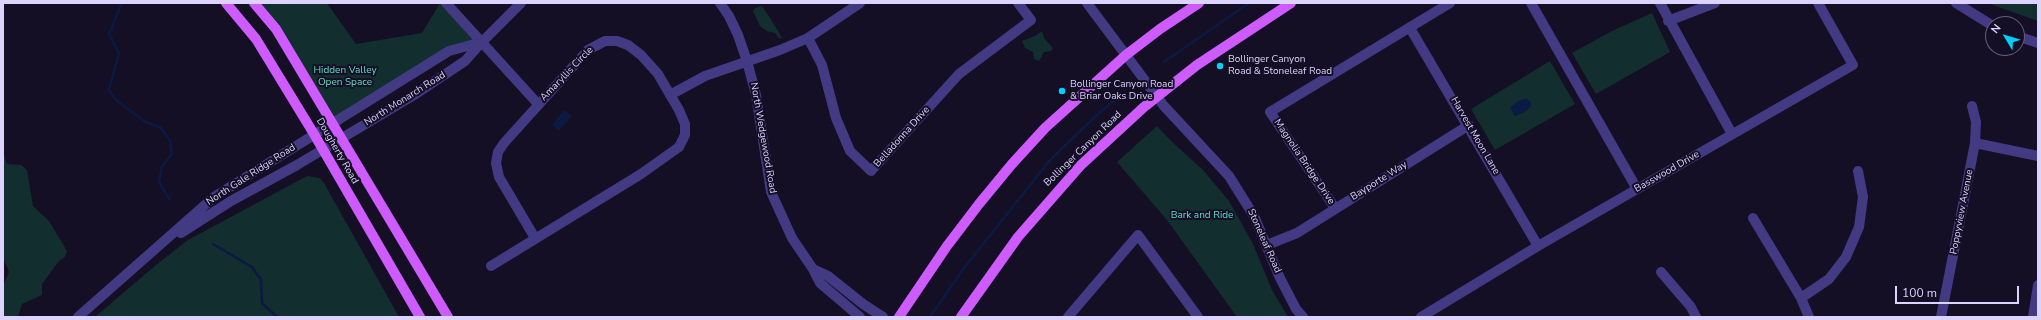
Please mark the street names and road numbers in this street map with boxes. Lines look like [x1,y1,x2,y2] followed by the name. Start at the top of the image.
[538,44,596,104] street label: Amaryllis Circle
[362,69,448,129] street label: North Monarch Road
[747,82,779,194] street label: North Wedgewood Road
[1448,95,1502,177] street label: Harvest Moon Lane
[872,104,932,170] street label: Belladonna Drive
[1042,109,1124,189] street label: Bollinger Canyon Road
[313,116,361,186] street label: Dougherty Road
[1271,117,1337,207] street label: Magnolia Bridge Drive
[204,142,298,208] street label: North Gale Ridge Road
[1632,149,1702,195] street label: Basswood Drive
[1348,159,1410,203] street label: Bayporte Way
[1948,168,1976,256] street label: Poppyview Avenue
[1245,207,1283,275] street label: Stoneleaf Road

